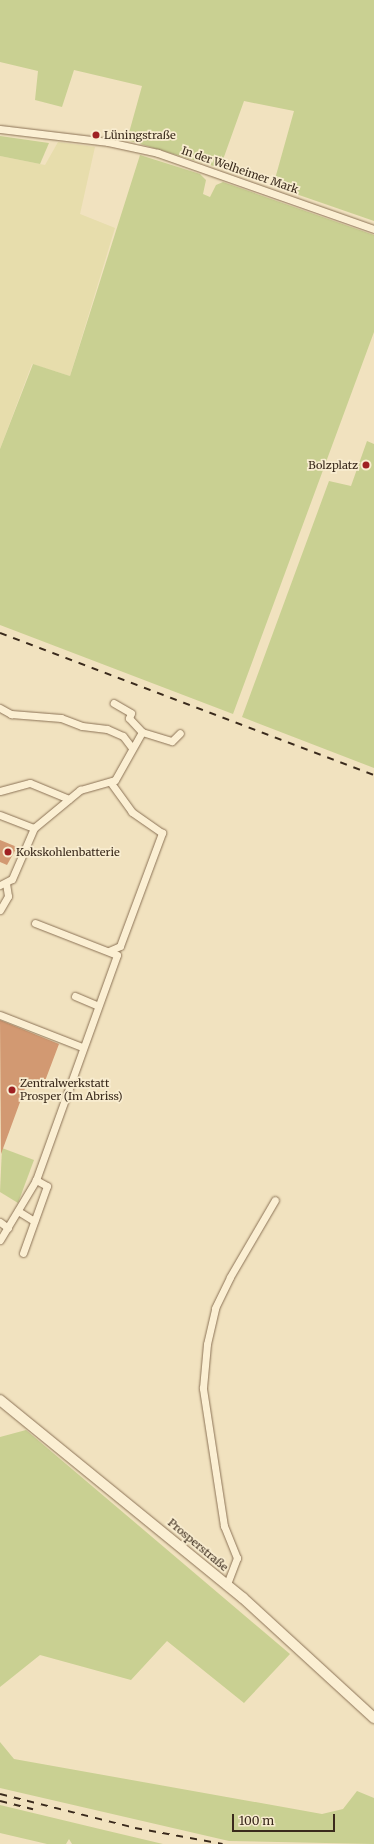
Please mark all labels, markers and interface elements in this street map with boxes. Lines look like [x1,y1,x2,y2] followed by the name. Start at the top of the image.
[104,128,176,142] place label: Lüningstraße
[91,130,101,140] marker: Lüningstraße
[180,144,300,196] street label: In der Welheimer Mark
[308,458,358,472] place label: Bolzplatz
[361,460,371,470] marker: Bolzplatz
[16,845,120,859] place label: Kokskohlenbatterie
[3,847,13,857] marker: Kokskohlenbatterie
[20,1077,122,1103] place label: Zentralwerkstatt Prosper (Im Abriss)
[7,1085,17,1095] marker: Zentralwerkstatt Prosper (Im Abriss)
[165,1516,231,1574] street label: Prosperstraße
[234,1806,337,1832] scale bar
[239,1813,274,1828] text: 100 m

